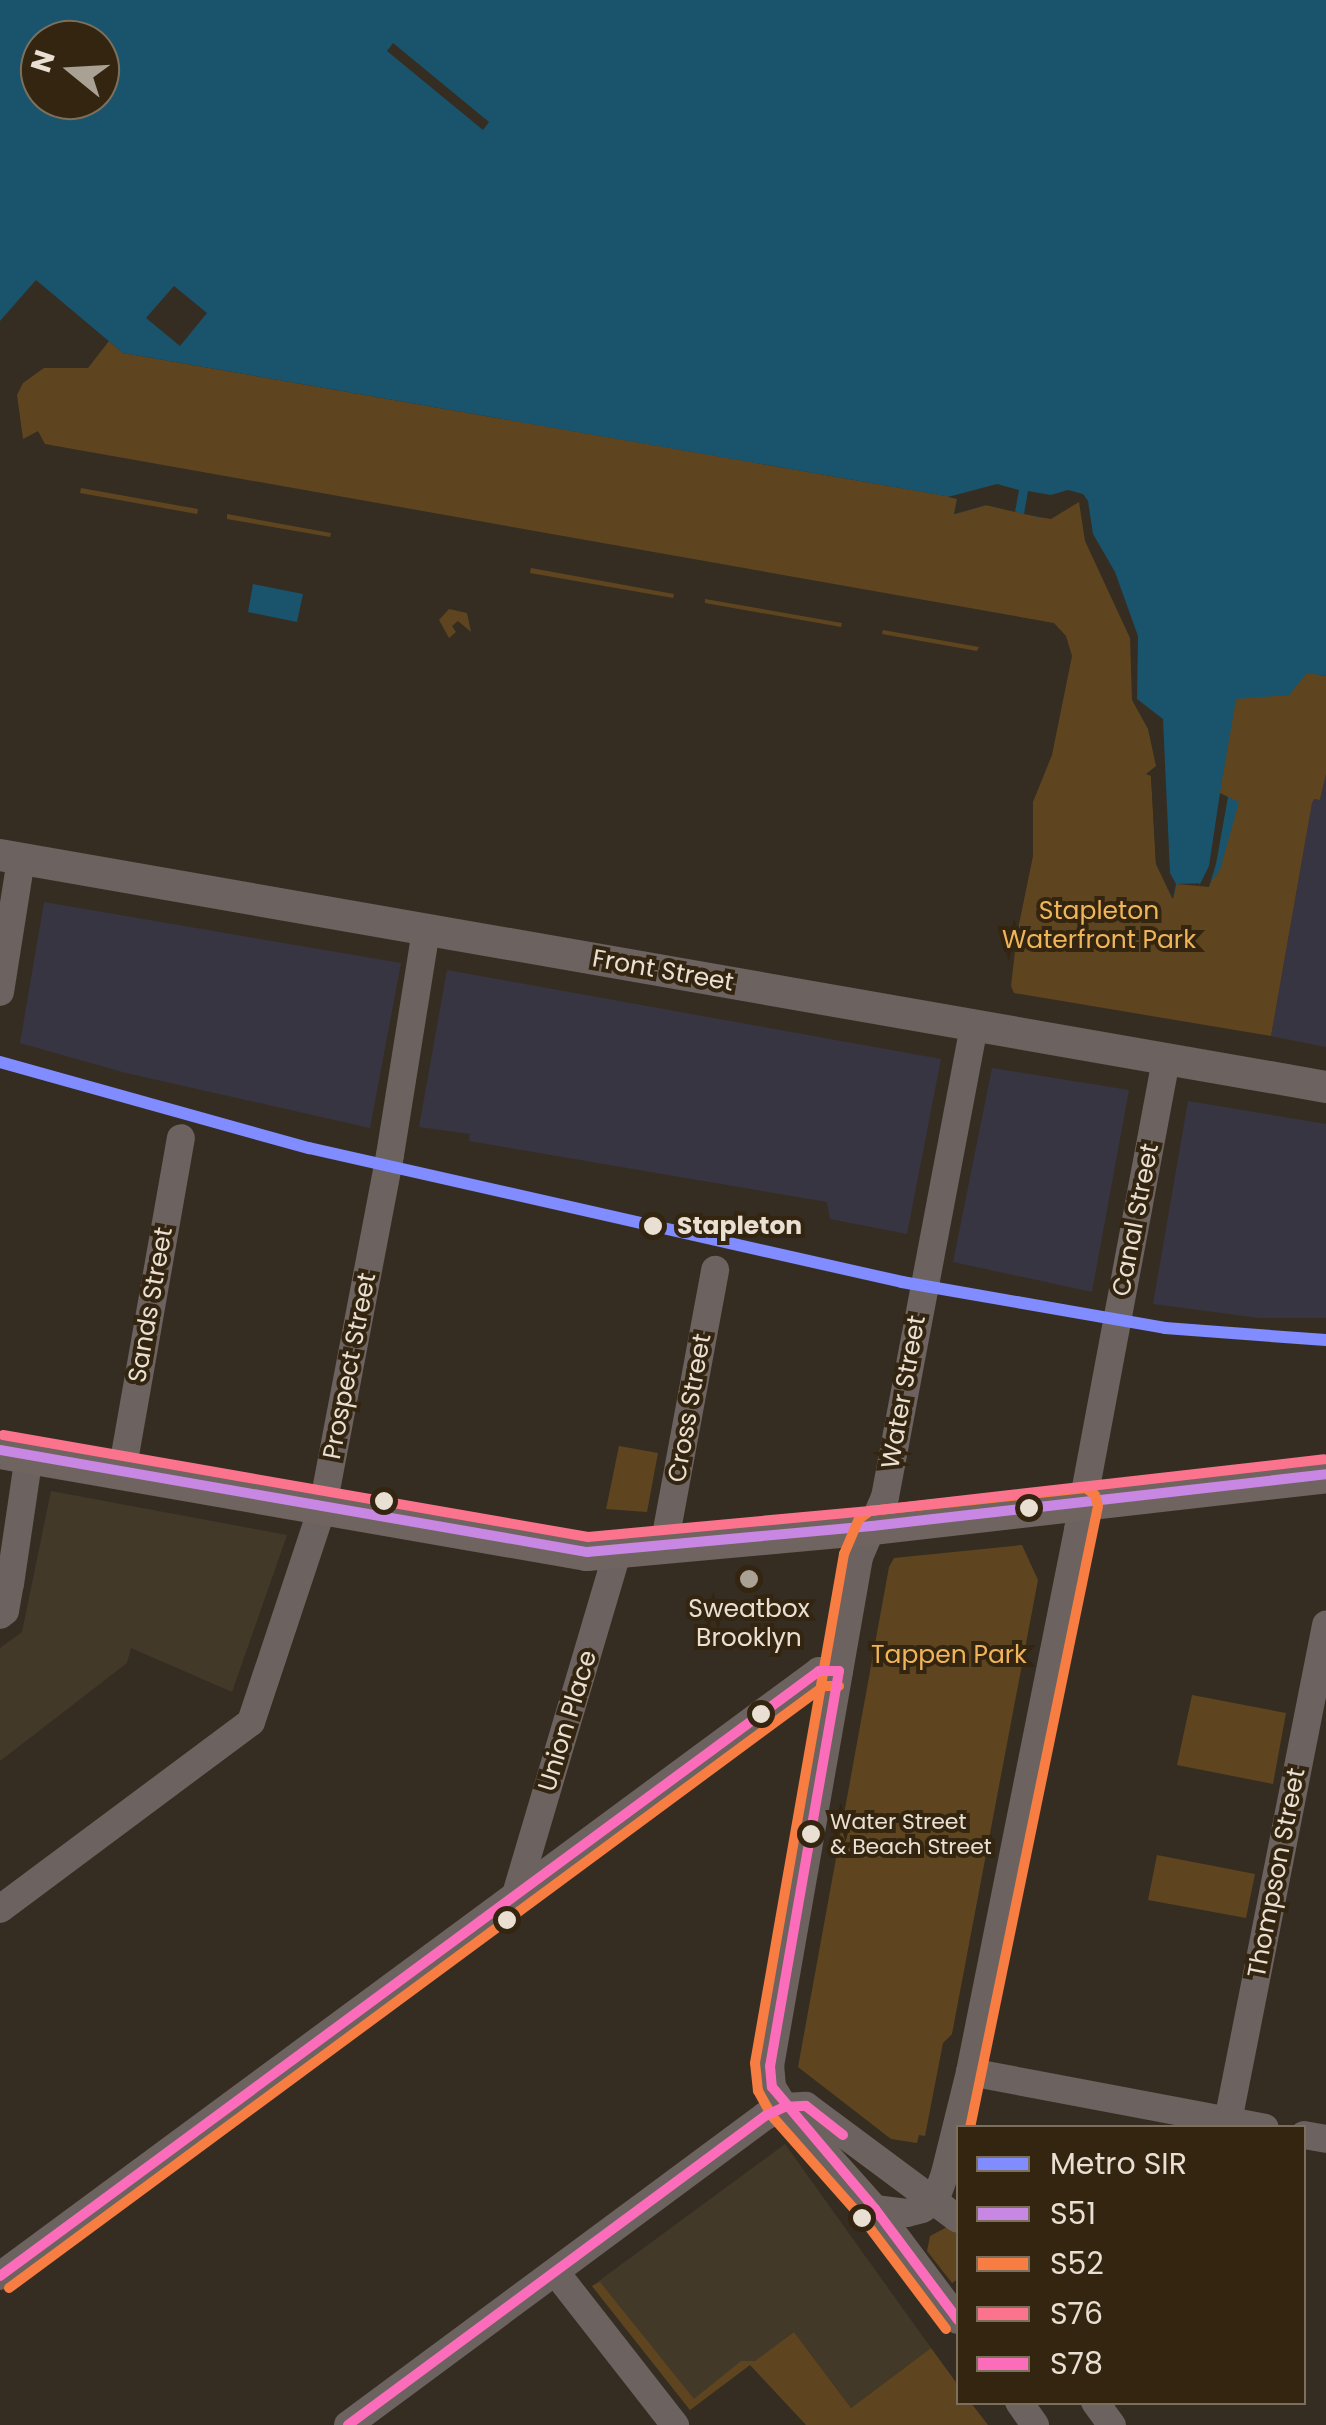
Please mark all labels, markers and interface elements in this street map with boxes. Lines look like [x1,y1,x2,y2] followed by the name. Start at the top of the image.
[20,20,120,120] north arrow
[21,45,65,77] text: N
[1002,897,1196,956] park label: Stapleton Waterfront Park
[590,944,736,998] street label: Front Street
[1106,1141,1166,1299] street label: Canal Street
[638,1211,668,1241] marker: Stapleton
[677,1211,802,1241] place label: Stapleton
[123,1225,179,1385] street label: Sands Street
[317,1270,383,1462] street label: Prospect Street
[876,1313,932,1471] street label: Water Street
[662,1331,718,1485] street label: Cross Street
[374,1491,394,1511] unlabelled marker
[1019,1498,1039,1518] unlabelled marker
[738,1568,760,1590] marker: Sweatbox Brooklyn
[688,1595,810,1654] place label: Sweatbox Brooklyn
[871,1640,1027,1670] park label: Tappen Park
[532,1647,604,1795] street label: Union Place
[751,1704,771,1724] unlabelled marker
[1242,1766,1312,1980] street label: Thompson Street
[830,1808,992,1860] place label: Water Street & Beach Street
[801,1824,821,1844] marker: Water Street & Beach Street
[497,1910,517,1930] unlabelled marker
[956,2125,1306,2405] legend
[1050,2142,1187,2185] text: Metro SIR
[1050,2192,1096,2235] text: S51
[852,2208,872,2228] unlabelled marker
[1050,2242,1104,2285] text: S52
[1050,2292,1103,2335] text: S76
[1050,2342,1103,2385] text: S78

